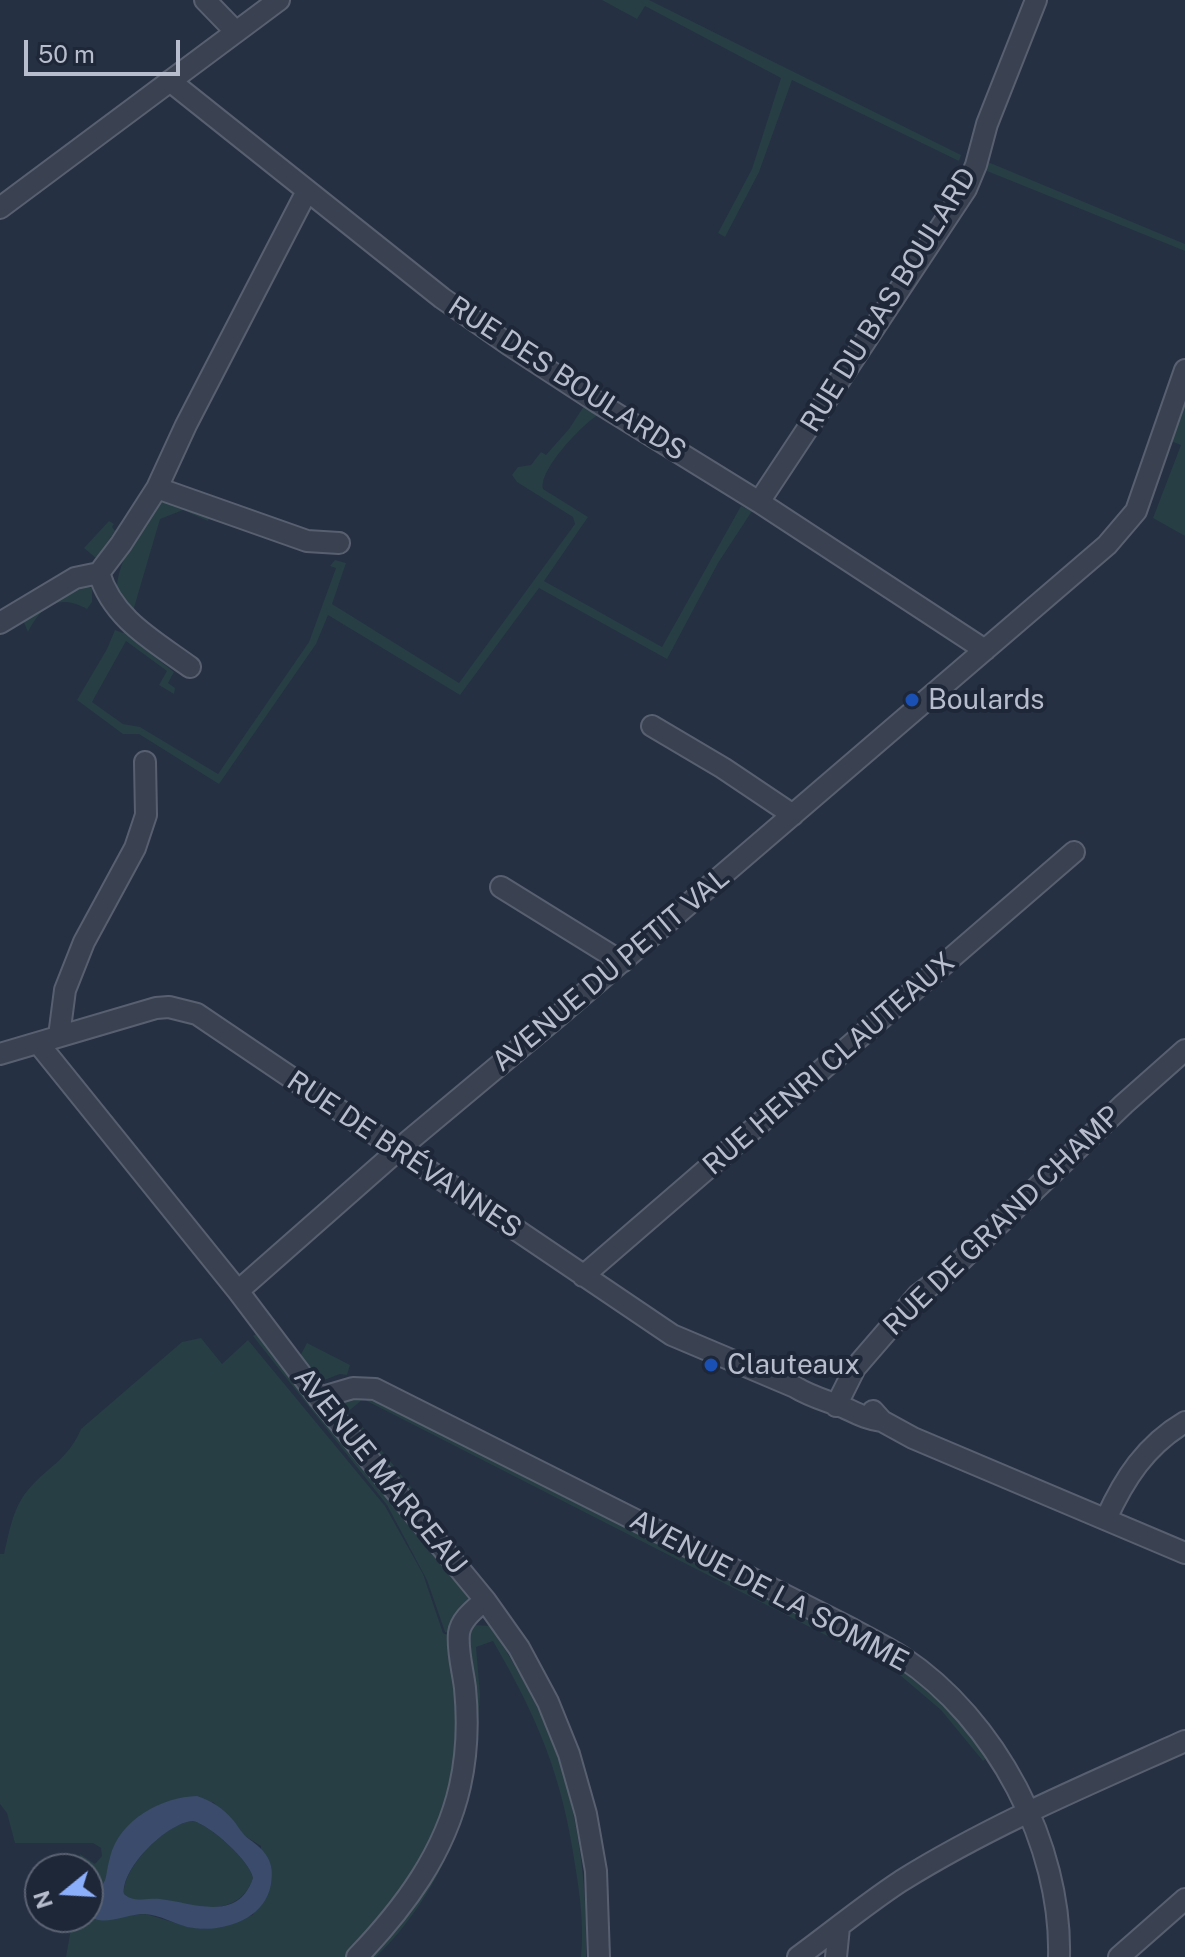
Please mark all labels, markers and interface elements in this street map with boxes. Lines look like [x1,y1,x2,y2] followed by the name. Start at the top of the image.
[28,24,184,74] scale bar
[38,40,95,68] text: 50 m
[794,162,984,438] street label: RUE DU BAS BOULARD
[442,290,692,468] street label: RUE DES BOULARDS
[928,683,1045,717] place label: Boulards
[903,691,921,709] marker: Boulards
[486,861,736,1079] street label: AVENUE DU PETIT VAL
[696,946,962,1182] street label: RUE HENRI CLAUTEAUX
[281,1064,527,1246] street label: RUE DE BRÉVANNES
[877,1099,1127,1343] street label: RUE DE GRAND CHAMP
[727,1348,860,1382] place label: Clauteaux
[702,1356,720,1374] marker: Clauteaux
[286,1361,474,1581] street label: AVENUE MARCEAU
[624,1503,914,1679] street label: AVENUE DE LA SOMME
[24,1853,104,1933] north arrow
[28,1888,58,1912] text: N

